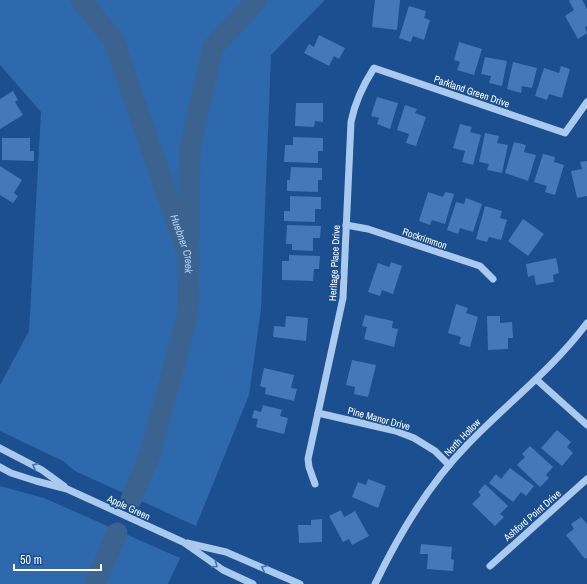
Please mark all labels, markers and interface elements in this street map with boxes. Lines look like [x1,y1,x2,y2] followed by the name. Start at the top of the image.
[432,72,512,111] street label: Parkland Green Drive
[167,212,196,274] water label: Huebner Creek
[326,224,343,301] street label: Heritage Place Drive
[401,225,449,252] street label: Rockrimmon
[346,404,412,433] street label: Pine Manor Drive
[441,416,483,459] street label: North Hollow
[32,464,40,471] one-way arrow
[500,487,564,544] street label: Ashford Point Drive
[104,491,152,523] street label: Apple Green
[14,546,101,572] scale bar
[20,552,42,568] text: 50 m
[211,560,218,568] one-way arrow
[261,565,268,573] one-way arrow

